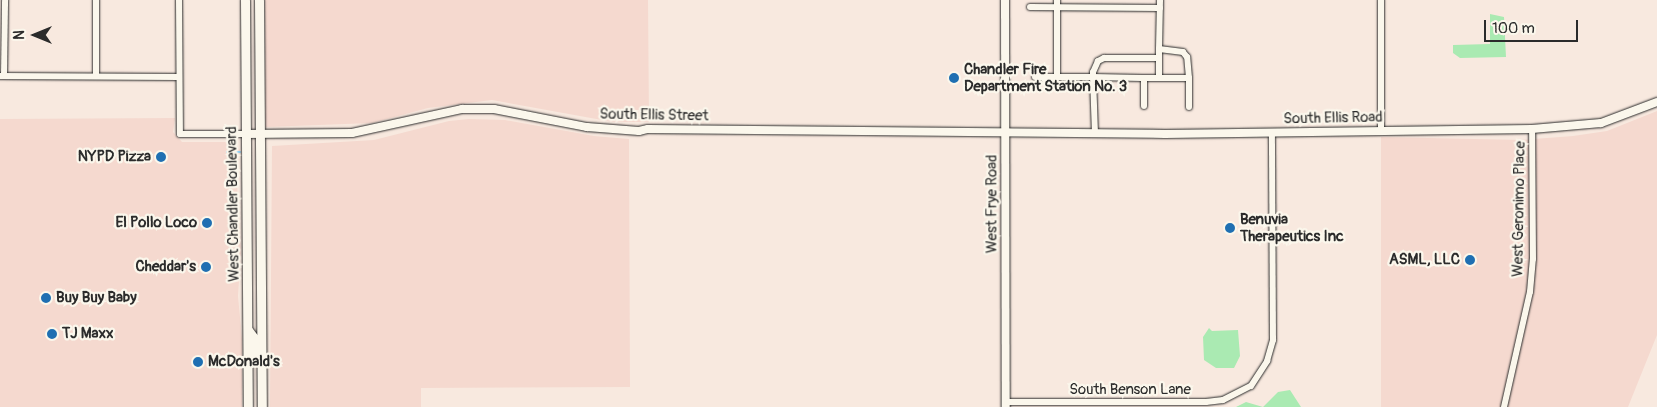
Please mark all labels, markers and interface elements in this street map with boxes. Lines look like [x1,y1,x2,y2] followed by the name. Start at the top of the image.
[10,10,60,60] north arrow
[1487,10,1581,42] scale bar
[1492,19,1535,38] text: 100 m
[11,30,28,40] text: N
[964,60,1127,95] place label: Chandler Fire Department Station No. 3
[948,72,960,84] marker: Chandler Fire Department Station No. 3
[599,105,709,125] street label: South Ellis Street
[1283,108,1383,128] street label: South Ellis Road
[223,126,243,282] street label: West Chandler Boulevard
[1509,141,1529,277] street label: West Geronimo Place
[78,148,151,166] place label: NYPD Pizza
[155,151,167,163] marker: NYPD Pizza
[983,155,1001,253] street label: West Frye Road
[1240,210,1344,245] place label: Benuvia Therapeutics Inc
[115,214,197,232] place label: El Pollo Loco
[201,217,213,229] marker: El Pollo Loco
[1224,222,1236,234] marker: Benuvia Therapeutics Inc
[1389,251,1460,269] place label: ASML, LLC
[1464,254,1476,266] marker: ASML, LLC
[136,258,196,276] place label: Cheddar's
[200,261,212,273] marker: Cheddar's
[56,289,137,307] place label: Buy Buy Baby
[40,292,52,304] marker: Buy Buy Baby
[62,325,114,343] place label: TJ Maxx
[46,328,58,340] marker: TJ Maxx
[208,353,280,371] place label: McDonald's
[192,356,204,368] marker: McDonald's
[1069,381,1191,399] street label: South Benson Lane

